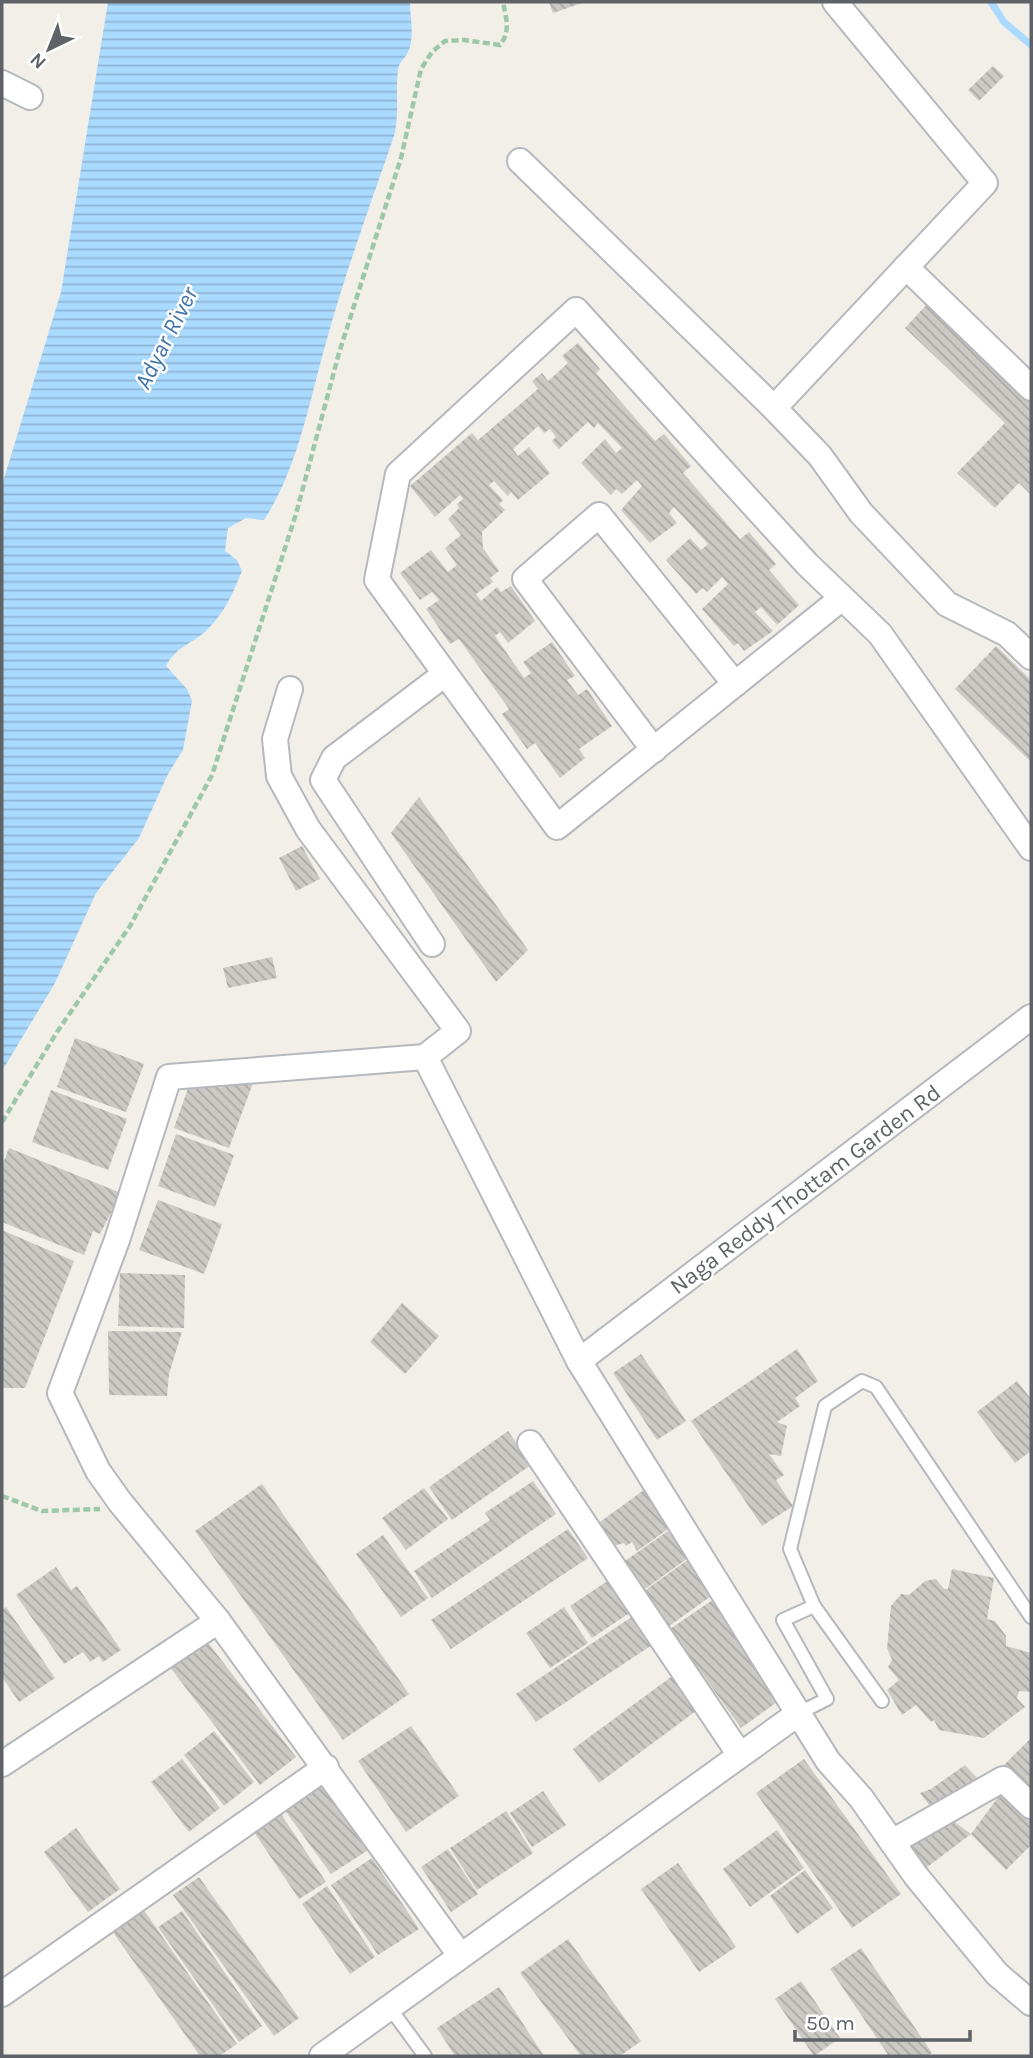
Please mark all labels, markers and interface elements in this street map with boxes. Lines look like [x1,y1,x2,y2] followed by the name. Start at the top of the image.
[14,14,84,84] north arrow
[26,48,51,73] text: N
[128,281,204,394] water label: Adyar River
[665,1079,946,1300] street label: Naga Reddy Thottam Garden Rd
[795,1998,970,2042] scale bar
[806,2011,855,2035] text: 50 m

